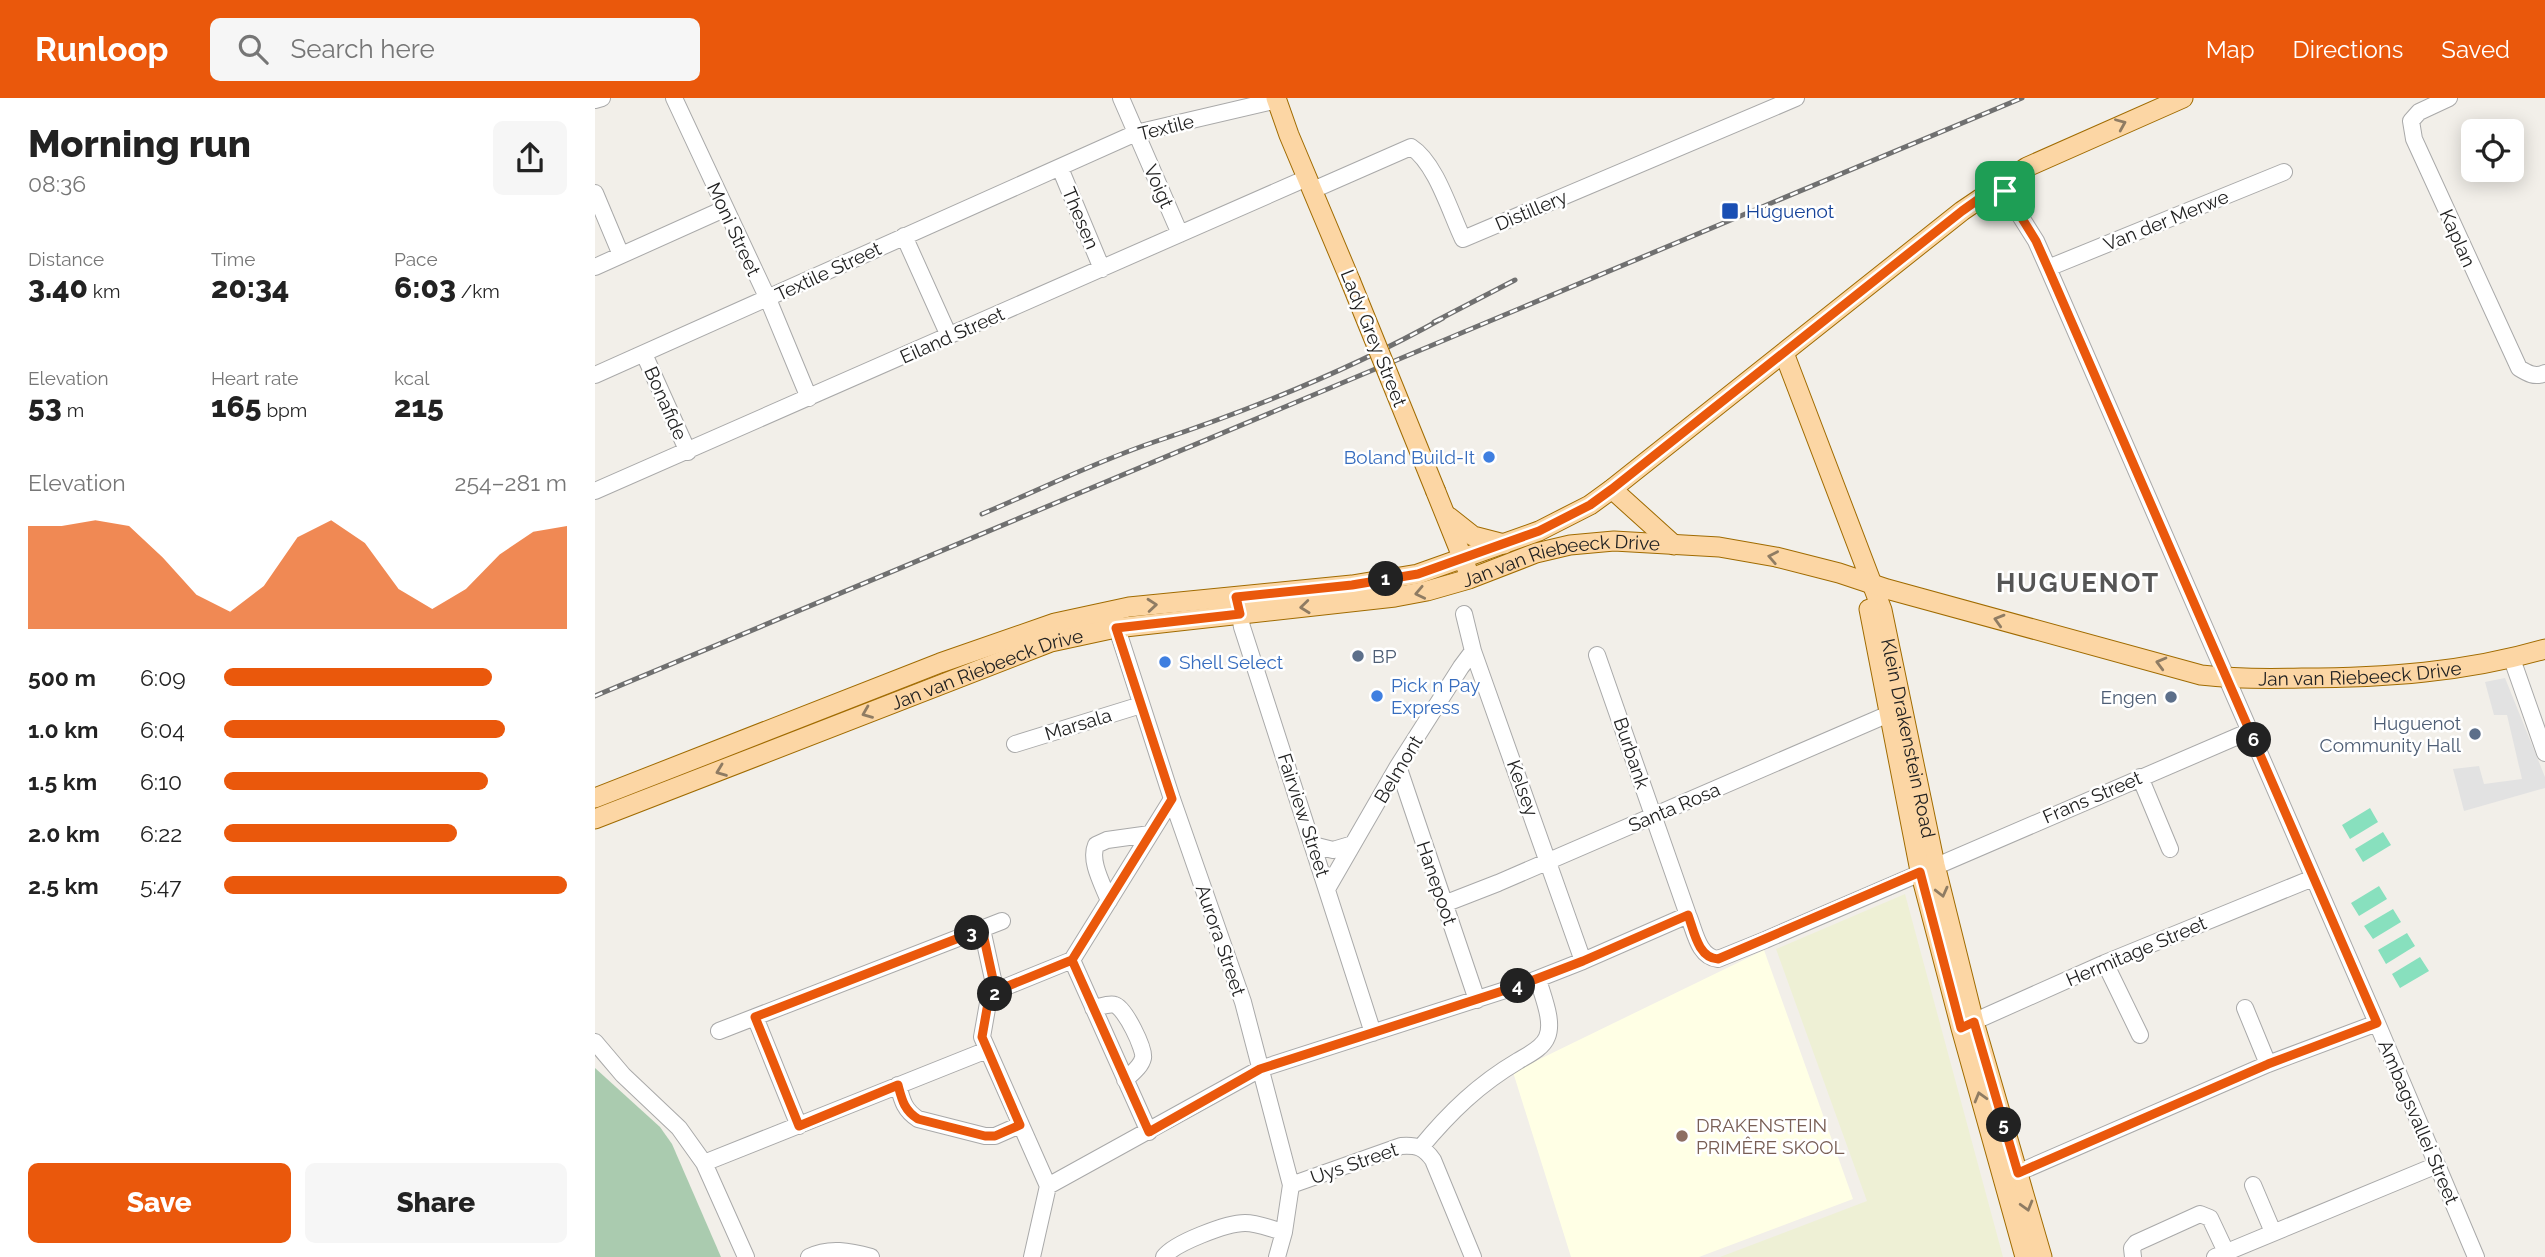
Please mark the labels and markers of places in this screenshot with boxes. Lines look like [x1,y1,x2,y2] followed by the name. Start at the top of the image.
[1975,161,2035,221] pin
[1746,200,1835,222] place label: Huguenot
[1720,201,1740,221] marker: Huguenot
[1344,446,1476,468] place label: Boland Build-It
[1481,449,1497,465] marker: Boland Build-It
[1369,561,1403,596] pin: 1
[1372,645,1397,667] place label: BP
[1350,648,1366,664] marker: BP
[1179,651,1284,673] place label: Shell Select
[1157,654,1173,670] marker: Shell Select
[1391,674,1480,718] place label: Pick n Pay Express
[2100,686,2157,708] place label: Engen
[1369,688,1385,704] marker: Pick n Pay Express
[2163,689,2179,705] marker: Engen
[2320,712,2462,756] place label: Huguenot Community Hall
[2237,722,2271,758] pin: 6
[2467,726,2483,742] marker: Huguenot Community Hall
[955,916,989,950] pin: 3
[1501,968,1535,1004] pin: 4
[977,976,1013,1012] pin: 2
[1987,1108,2021,1142] pin: 5
[1696,1114,1845,1158] place label: DRAKENSTEIN PRIMÊRE SKOOL
[1674,1128,1690,1144] marker: DRAKENSTEIN PRIMÊRE SKOOL

